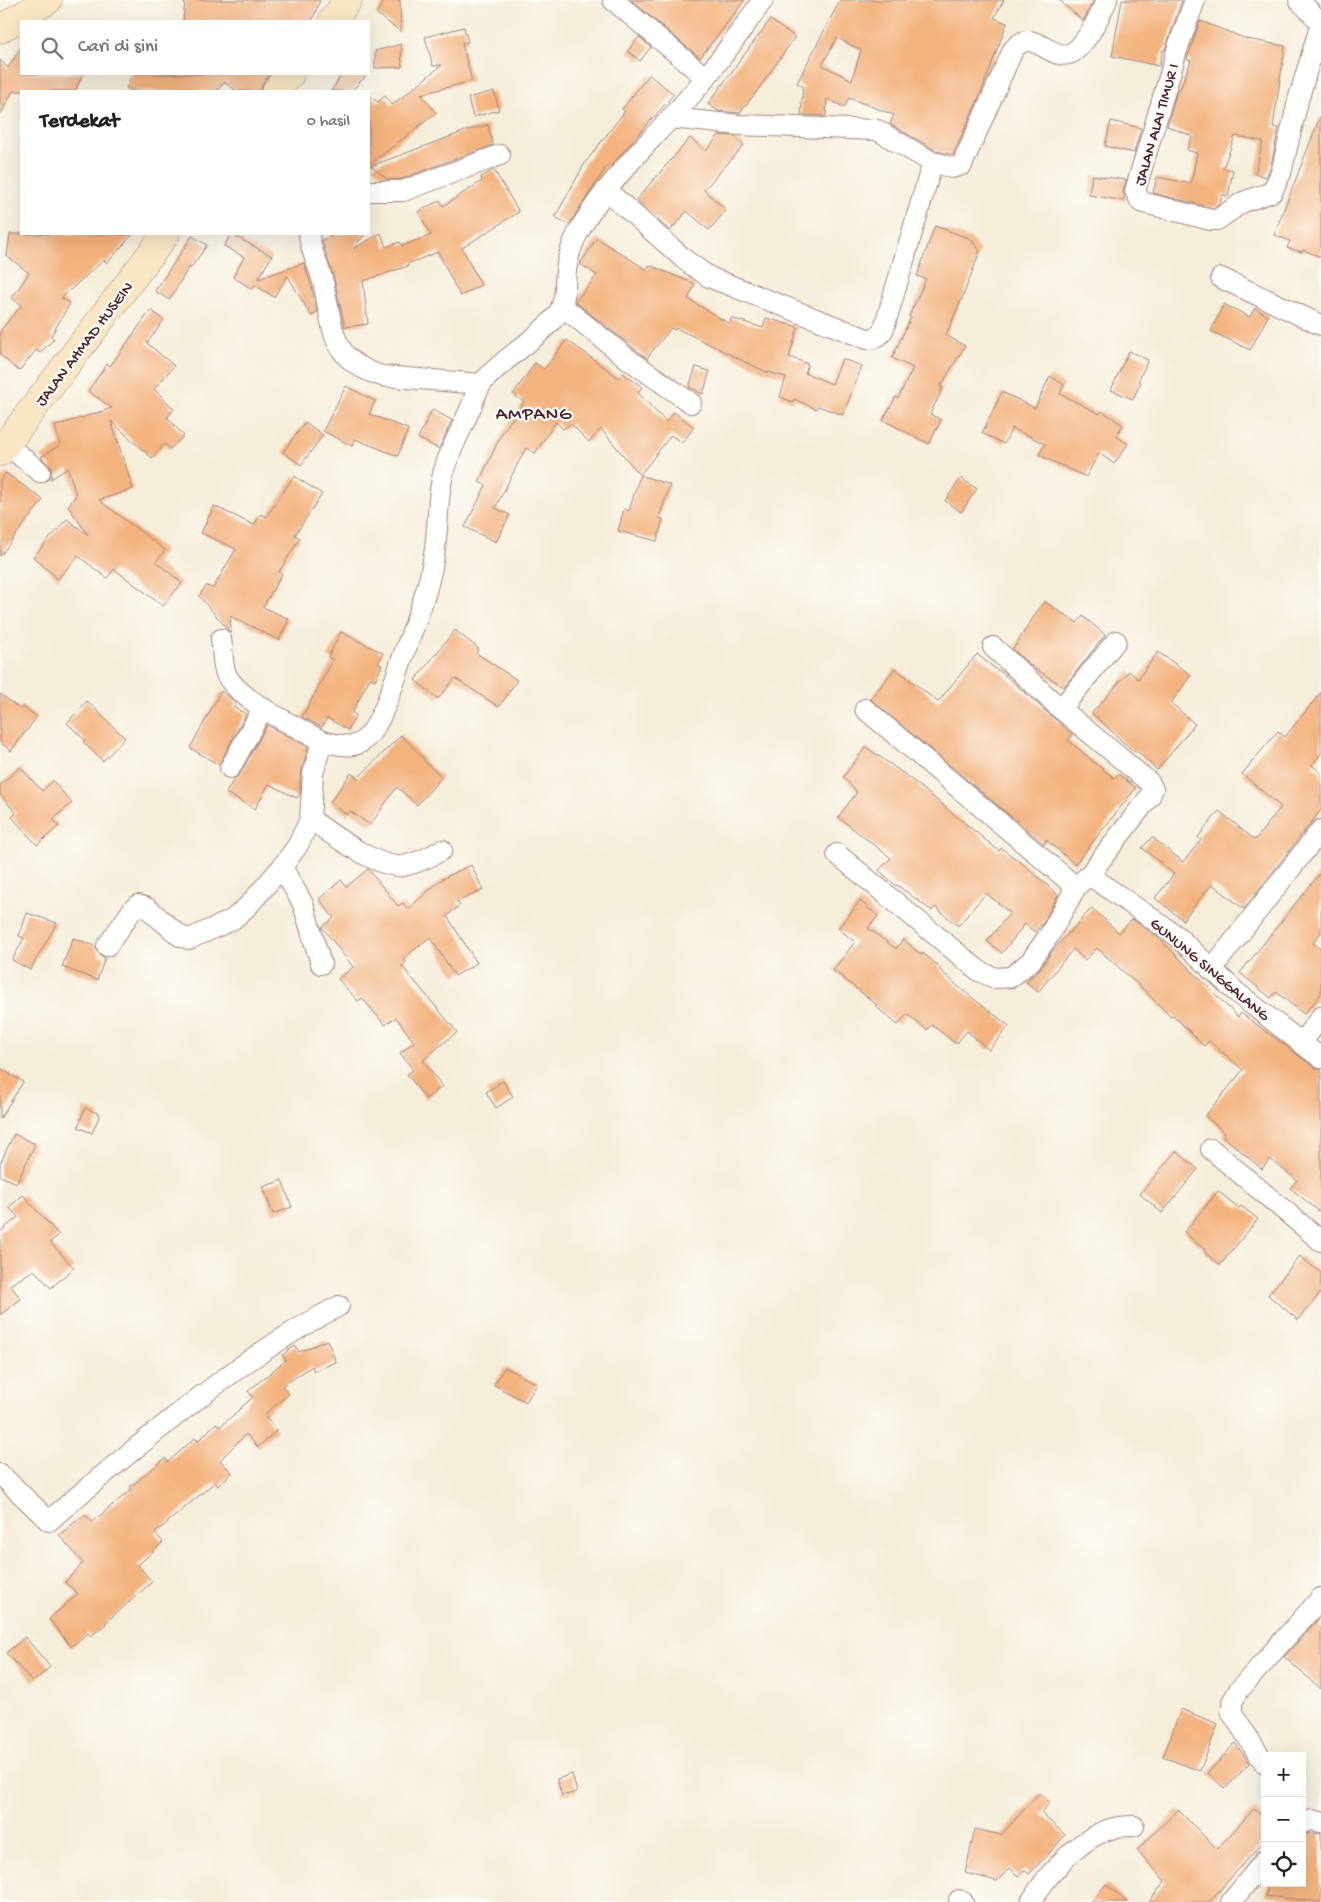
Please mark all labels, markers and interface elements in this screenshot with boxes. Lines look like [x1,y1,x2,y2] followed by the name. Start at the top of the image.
[20,20,370,75] search box
[38,34,66,62] icon: search
[78,36,158,59] text: Cari di sini
[1132,62,1185,188] street label: JALAN ALAI TIMUR I
[40,110,119,135] text: Terdekat
[307,113,350,132] text: 0 hasil
[33,279,139,411] street label: JALAN AHMAD HUSEIN
[496,404,572,427] district label: AMPANG
[1145,915,1273,1027] street label: GUNUNG SINGGALANG
[1261,1752,1306,1887] map controls
[1261,1752,1306,1797] button: +
[1261,1797,1306,1842] button: −
[1261,1842,1306,1887] button: locate

